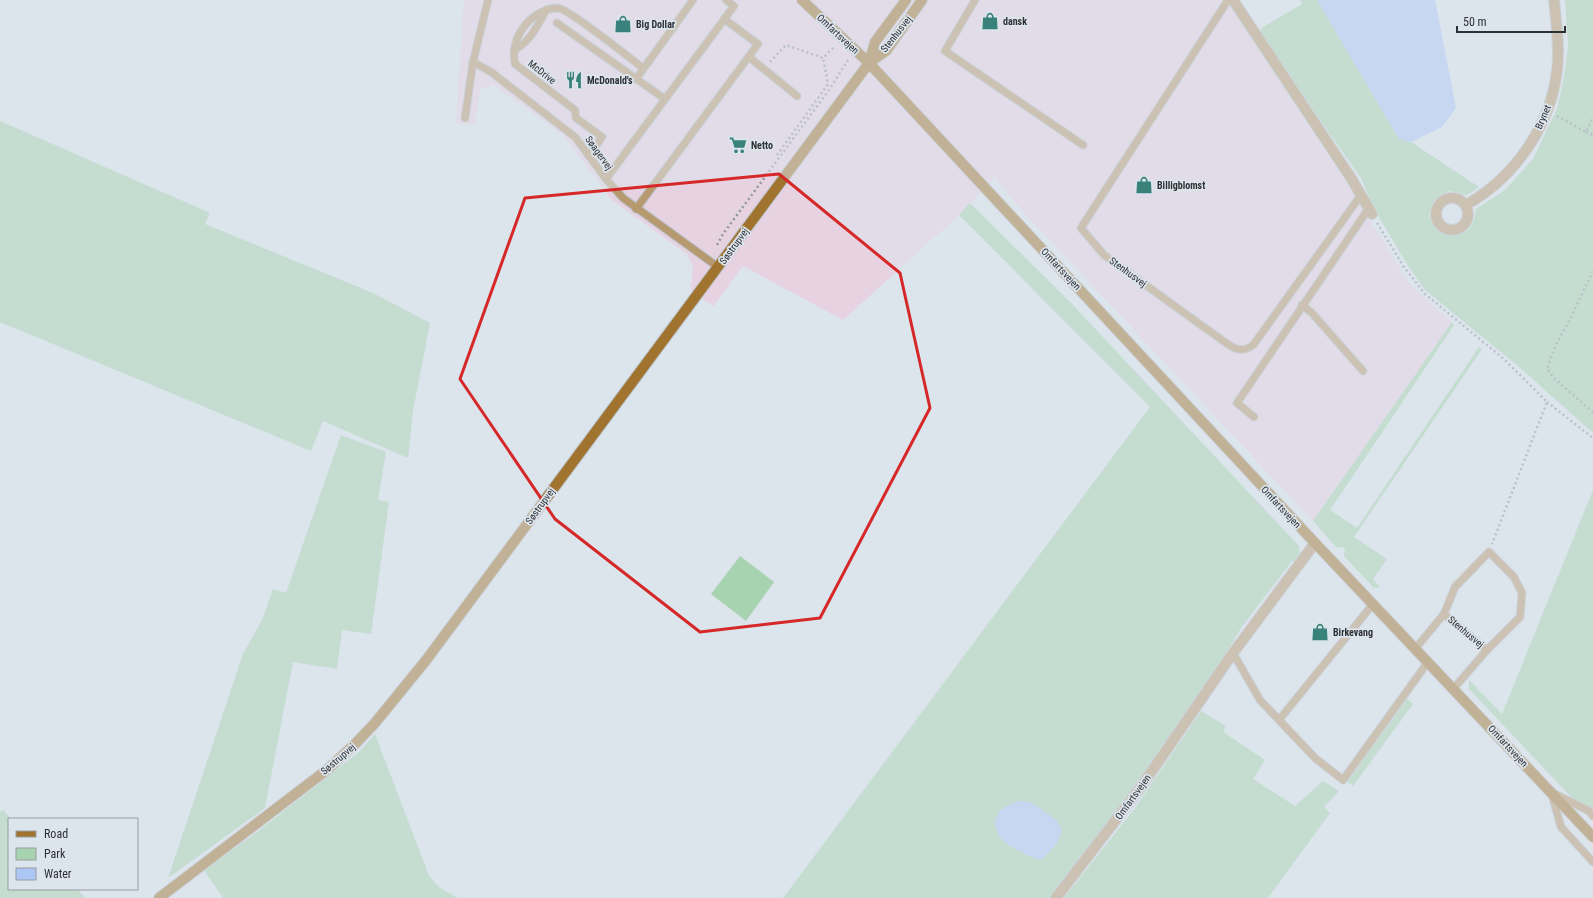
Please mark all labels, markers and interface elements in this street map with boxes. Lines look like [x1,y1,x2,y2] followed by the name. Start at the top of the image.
[1457,8,1565,34] scale bar
[980,11,1000,31] shop icon: dansk
[815,12,861,56] street label: Omfartsvejen
[613,14,633,34] shop icon: Big Dollar
[878,14,914,54] street label: Stenhusvej
[1463,15,1487,29] text: 50 m
[1003,16,1027,27] place label: dansk
[636,19,676,30] place label: Big Dollar
[526,58,558,86] street label: McDrive
[564,70,584,90] restaurant icon: McDonald's
[587,75,633,86] place label: McDonald's
[1533,103,1553,131] street label: Brynet
[583,134,615,172] street label: Søagervej
[728,135,748,155] supermarket icon: Netto
[751,140,773,151] place label: Netto
[1134,175,1154,195] shop icon: Billigblomst
[1157,180,1205,191] place label: Billigblomst
[717,226,751,266] street label: Søstrupvej
[1039,246,1083,292] street label: Omfartsvejen
[1107,255,1149,289] street label: Stenhusvej
[1259,484,1303,530] street label: Omfartsvejen
[523,486,557,526] street label: Søstrupvej
[1446,614,1486,650] street label: Stenhusvej
[1310,622,1330,642] shop icon: Birkevang
[1333,627,1373,638] place label: Birkevang
[1486,723,1530,769] street label: Omfartsvejen
[319,741,357,777] street label: Søstrupvej
[1113,772,1153,822] street label: Omfartsvejen
[8,818,138,890] legend
[44,827,68,841] text: Road
[44,847,66,861] text: Park
[44,867,72,881] text: Water

